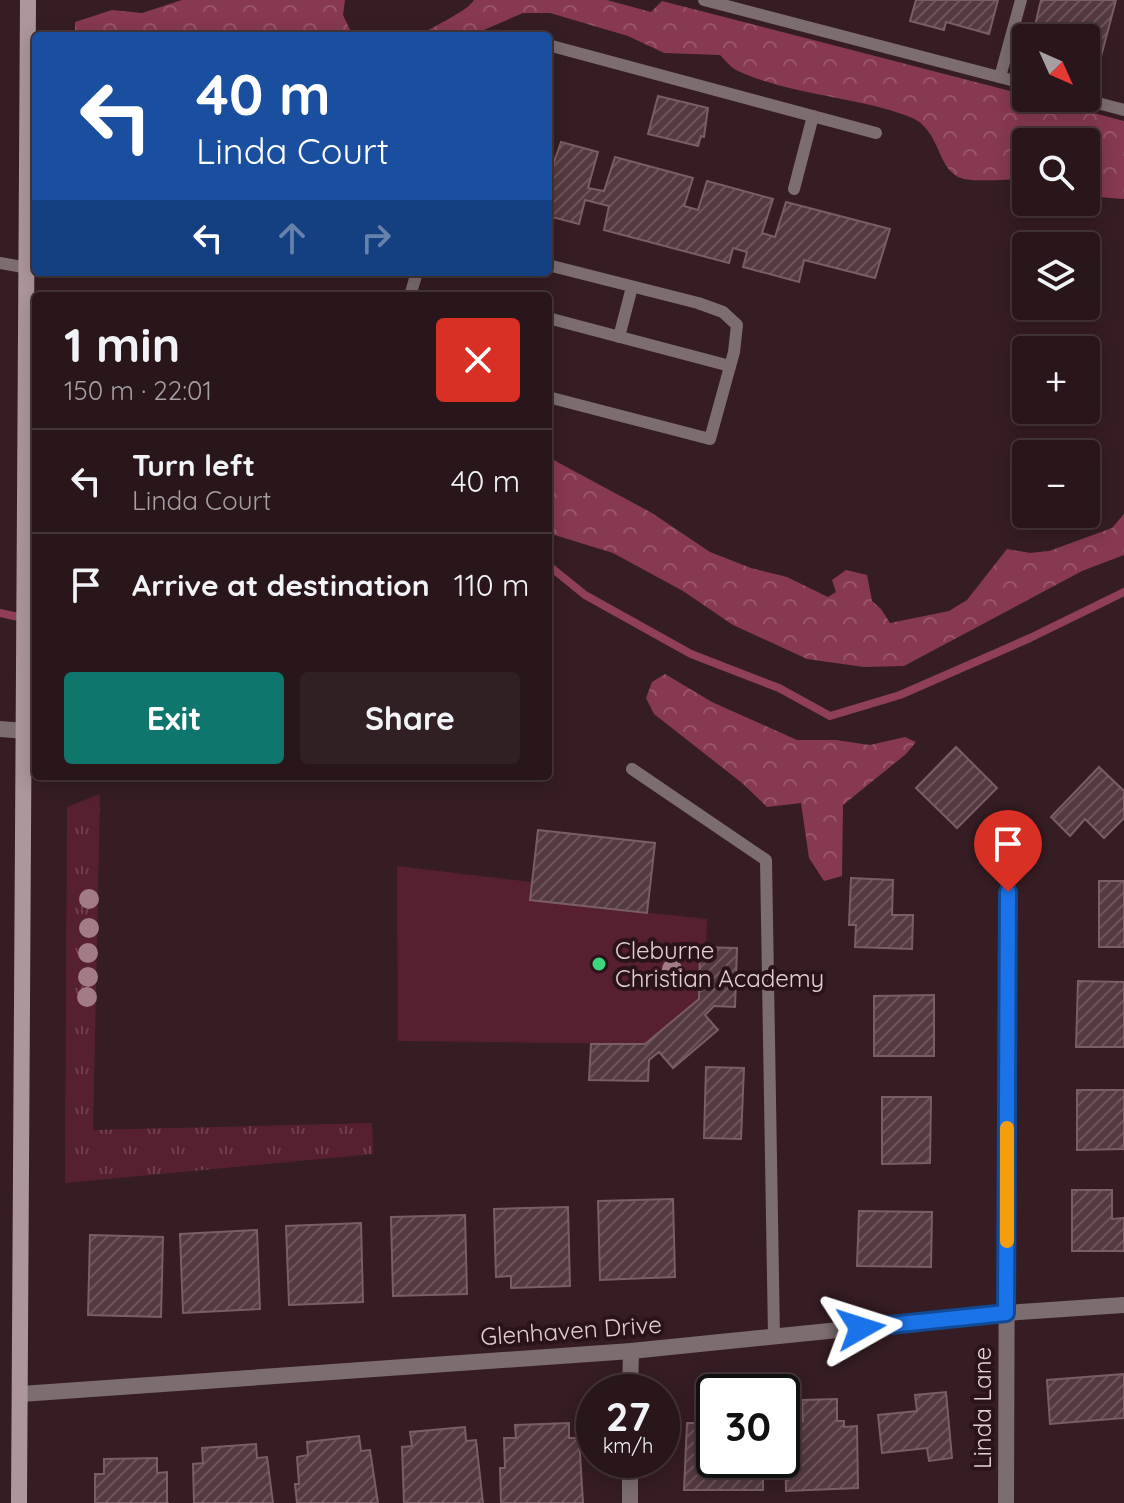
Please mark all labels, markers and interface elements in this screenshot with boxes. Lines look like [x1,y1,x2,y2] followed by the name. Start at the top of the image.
[1012,24,1100,112] north arrow
[1012,24,1100,528] map controls
[196,59,331,129] text: 40 m
[64,64,168,168] icon: left
[196,128,389,173] text: Linda Court
[1012,128,1100,216] button: search
[186,216,230,260] icon: left
[270,216,314,260] icon: ahead
[354,216,398,260] icon: right
[1012,232,1100,320] button: layers
[64,314,180,374] text: 1 min
[436,318,520,402] button: close
[1012,336,1100,424] button: +
[64,374,212,407] text: 150 m · 22:01
[1012,440,1100,528] button: −
[132,446,255,484] text: Turn left
[64,459,108,503] icon: left
[451,462,520,500] text: 40 m
[132,484,271,517] text: Linda Court
[64,563,108,607] icon: arrive
[132,566,430,604] text: Arrive at destination
[454,566,529,604] text: 110 m
[64,672,284,764] button: Exit
[300,672,520,764] button: Share
[974,810,1042,892] pin
[986,822,1030,866] icon: arrive
[615,935,824,993] place label: Cleburne Christian Academy
[590,955,608,973] marker: Cleburne Christian Academy
[819,1286,903,1370] position arrow
[479,1309,663,1351] street label: Glenhaven Drive
[967,1347,997,1469] street label: Linda Lane
[696,1374,800,1478] speed limit sign: 30
[606,1391,650,1441] text: 27
[603,1433,653,1458] text: km/h

